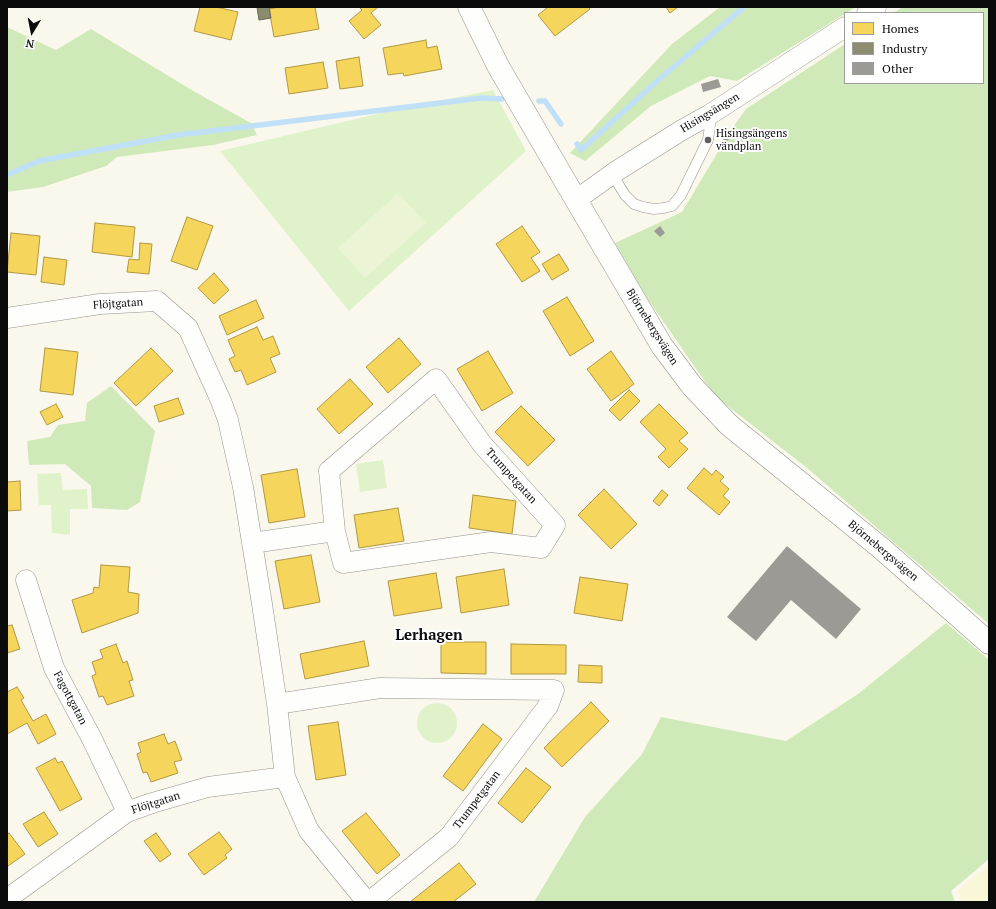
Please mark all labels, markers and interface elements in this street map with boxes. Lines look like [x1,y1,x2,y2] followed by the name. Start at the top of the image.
[12,12,52,52] north arrow
[844,12,984,84] legend
[882,21,919,36] text: Homes
[25,36,35,51] text: N
[882,41,927,56] text: Industry
[882,61,913,76] text: Other
[678,90,742,136] street label: Hisingsängen
[716,127,787,153] place label: Hisingsängens vändplan
[703,135,713,145] marker: Hisingsängens vändplan
[623,286,681,368] street label: Björnebergsvägen
[93,296,143,312] street label: Flöjtgatan
[483,446,539,506] street label: Trumpetgatan
[845,518,921,584] street label: Björnebergsvägen
[395,627,463,645] district label: Lerhagen
[50,669,90,727] street label: Fagottgatan
[451,768,503,832] street label: Trumpetgatan
[130,789,182,817] street label: Flöjtgatan

